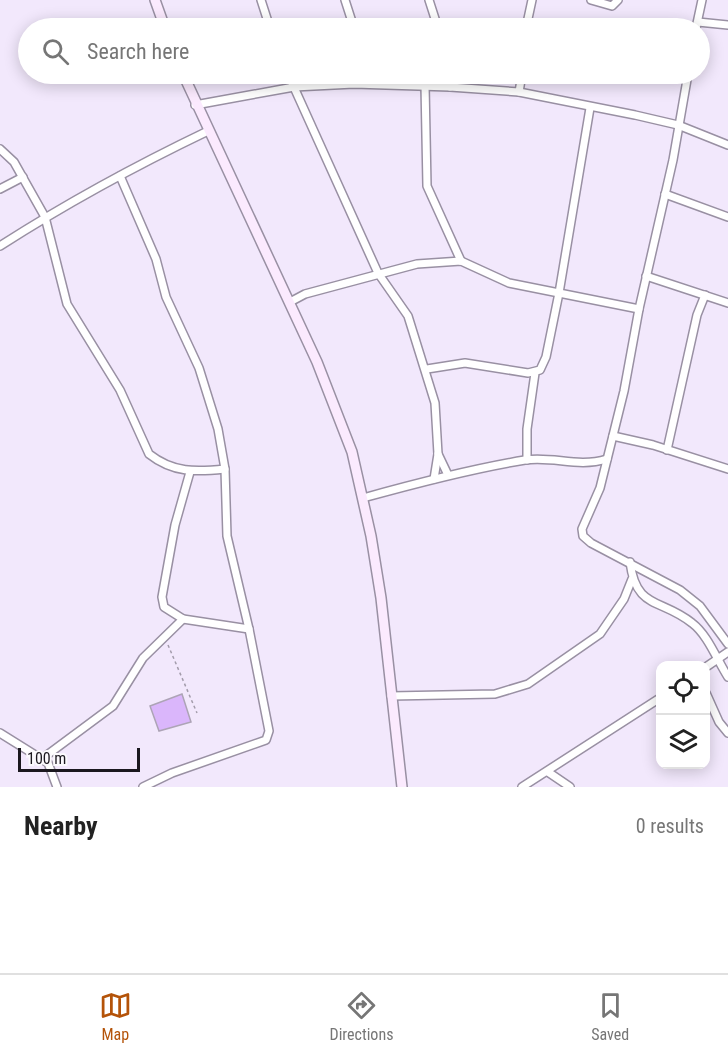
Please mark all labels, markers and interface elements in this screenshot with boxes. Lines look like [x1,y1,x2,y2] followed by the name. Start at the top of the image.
[18,18,710,84] search box
[39,35,72,68] icon: search
[87,39,189,64] text: Search here
[656,661,710,769] map controls
[656,661,710,715] button: locate
[656,715,710,769] button: layers
[18,745,140,772] scale bar
[27,749,66,768] text: 100 m
[24,811,98,841] text: Nearby
[636,814,704,838] text: 0 results
[99,989,132,1044] tab: Map
[330,989,393,1044] tab: Directions
[591,989,629,1044] tab: Saved

